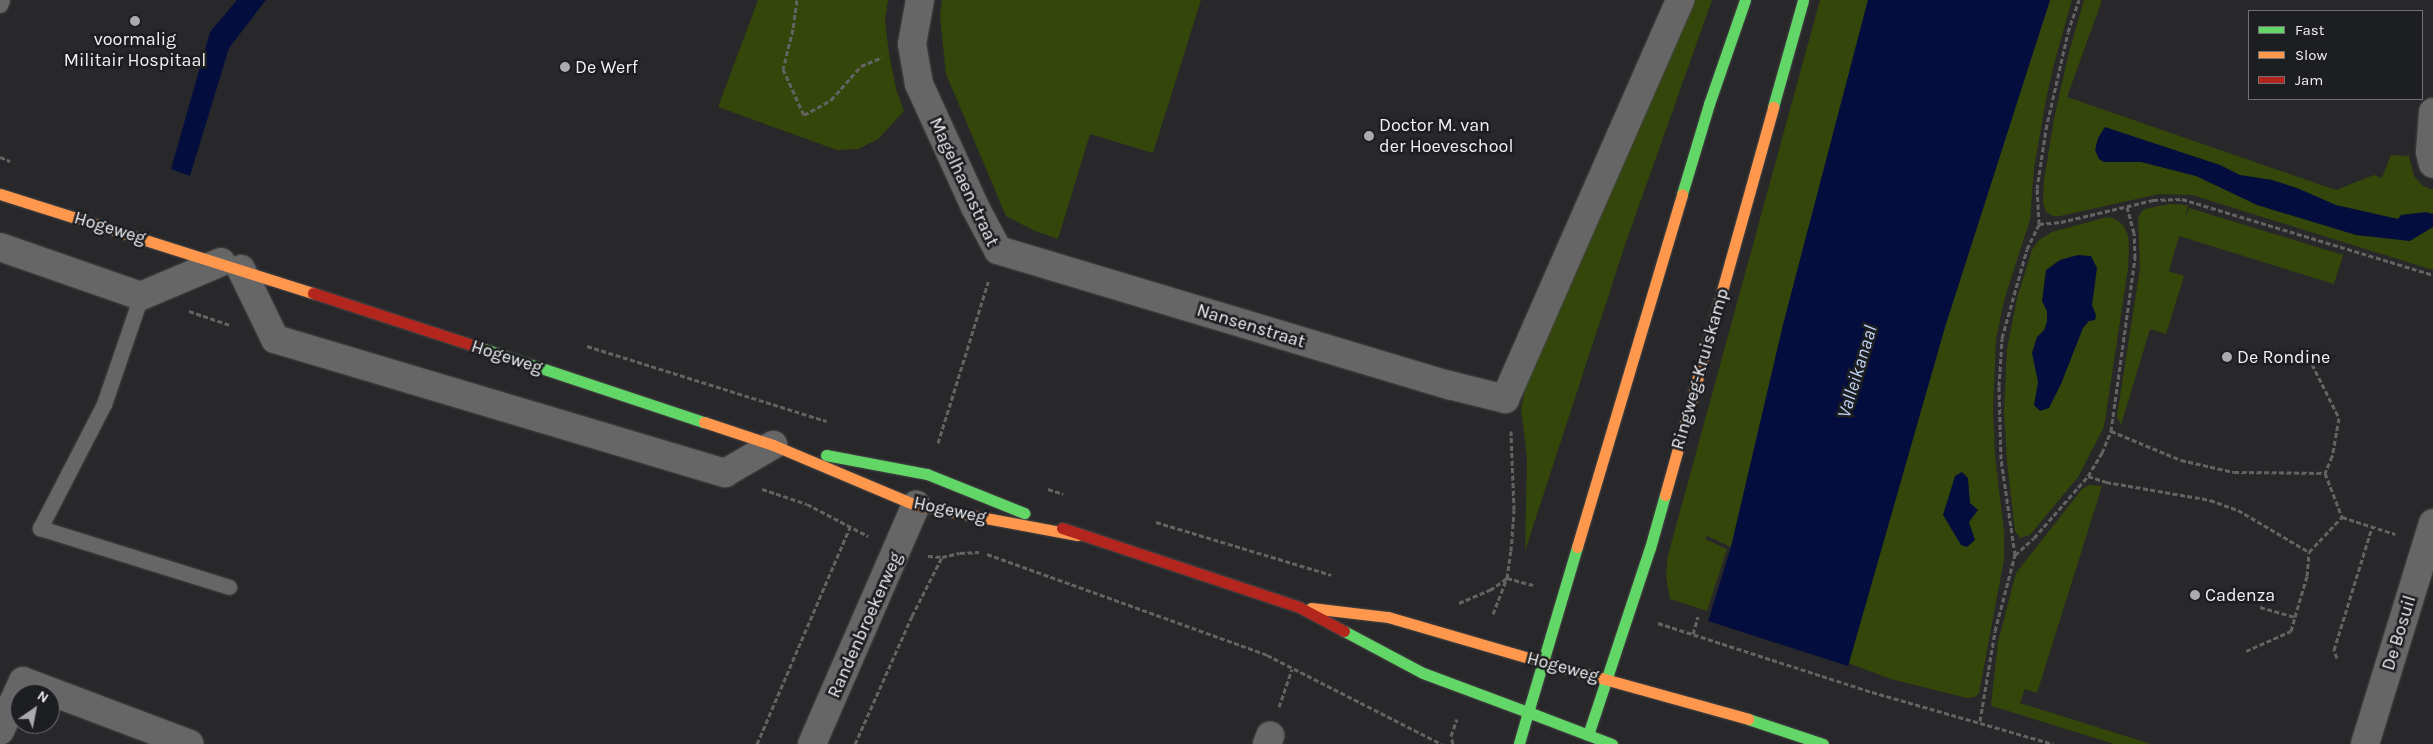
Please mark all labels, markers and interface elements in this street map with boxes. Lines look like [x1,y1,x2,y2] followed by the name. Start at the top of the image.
[2248,10,2423,100] legend
[129,15,141,27] marker: voormalig Militair Hospitaal
[2295,21,2324,39] text: Fast
[64,29,206,72] place label: voormalig Militair Hospitaal
[2295,46,2327,64] text: Slow
[575,56,638,78] place label: De Werf
[559,61,571,73] marker: De Werf
[2295,71,2323,89] text: Jam
[925,114,1003,250] street label: Magelhaenstraat
[1379,115,1513,158] place label: Doctor M. van der Hoeveschool
[1363,130,1375,142] marker: Doctor M. van der Hoeveschool
[72,207,148,249] street label: Hogeweg
[1667,286,1733,452] street label: Ringweg-Kruiskamp
[1194,299,1308,353] street label: Nansenstraat
[1833,323,1883,421] water label: Valleikanaal
[469,335,545,379] street label: Hogeweg
[2237,346,2330,368] place label: De Rondine
[2221,351,2233,363] marker: De Rondine
[912,492,988,528] street label: Hogeweg
[823,549,907,701] street label: Randenbroekerweg
[2205,584,2275,606] place label: Cadenza
[2189,589,2201,601] marker: Cadenza
[2377,593,2421,673] street label: De Bosuil
[1525,647,1601,687] street label: Hogeweg
[10,684,60,734] north arrow
[34,687,52,707] text: N

